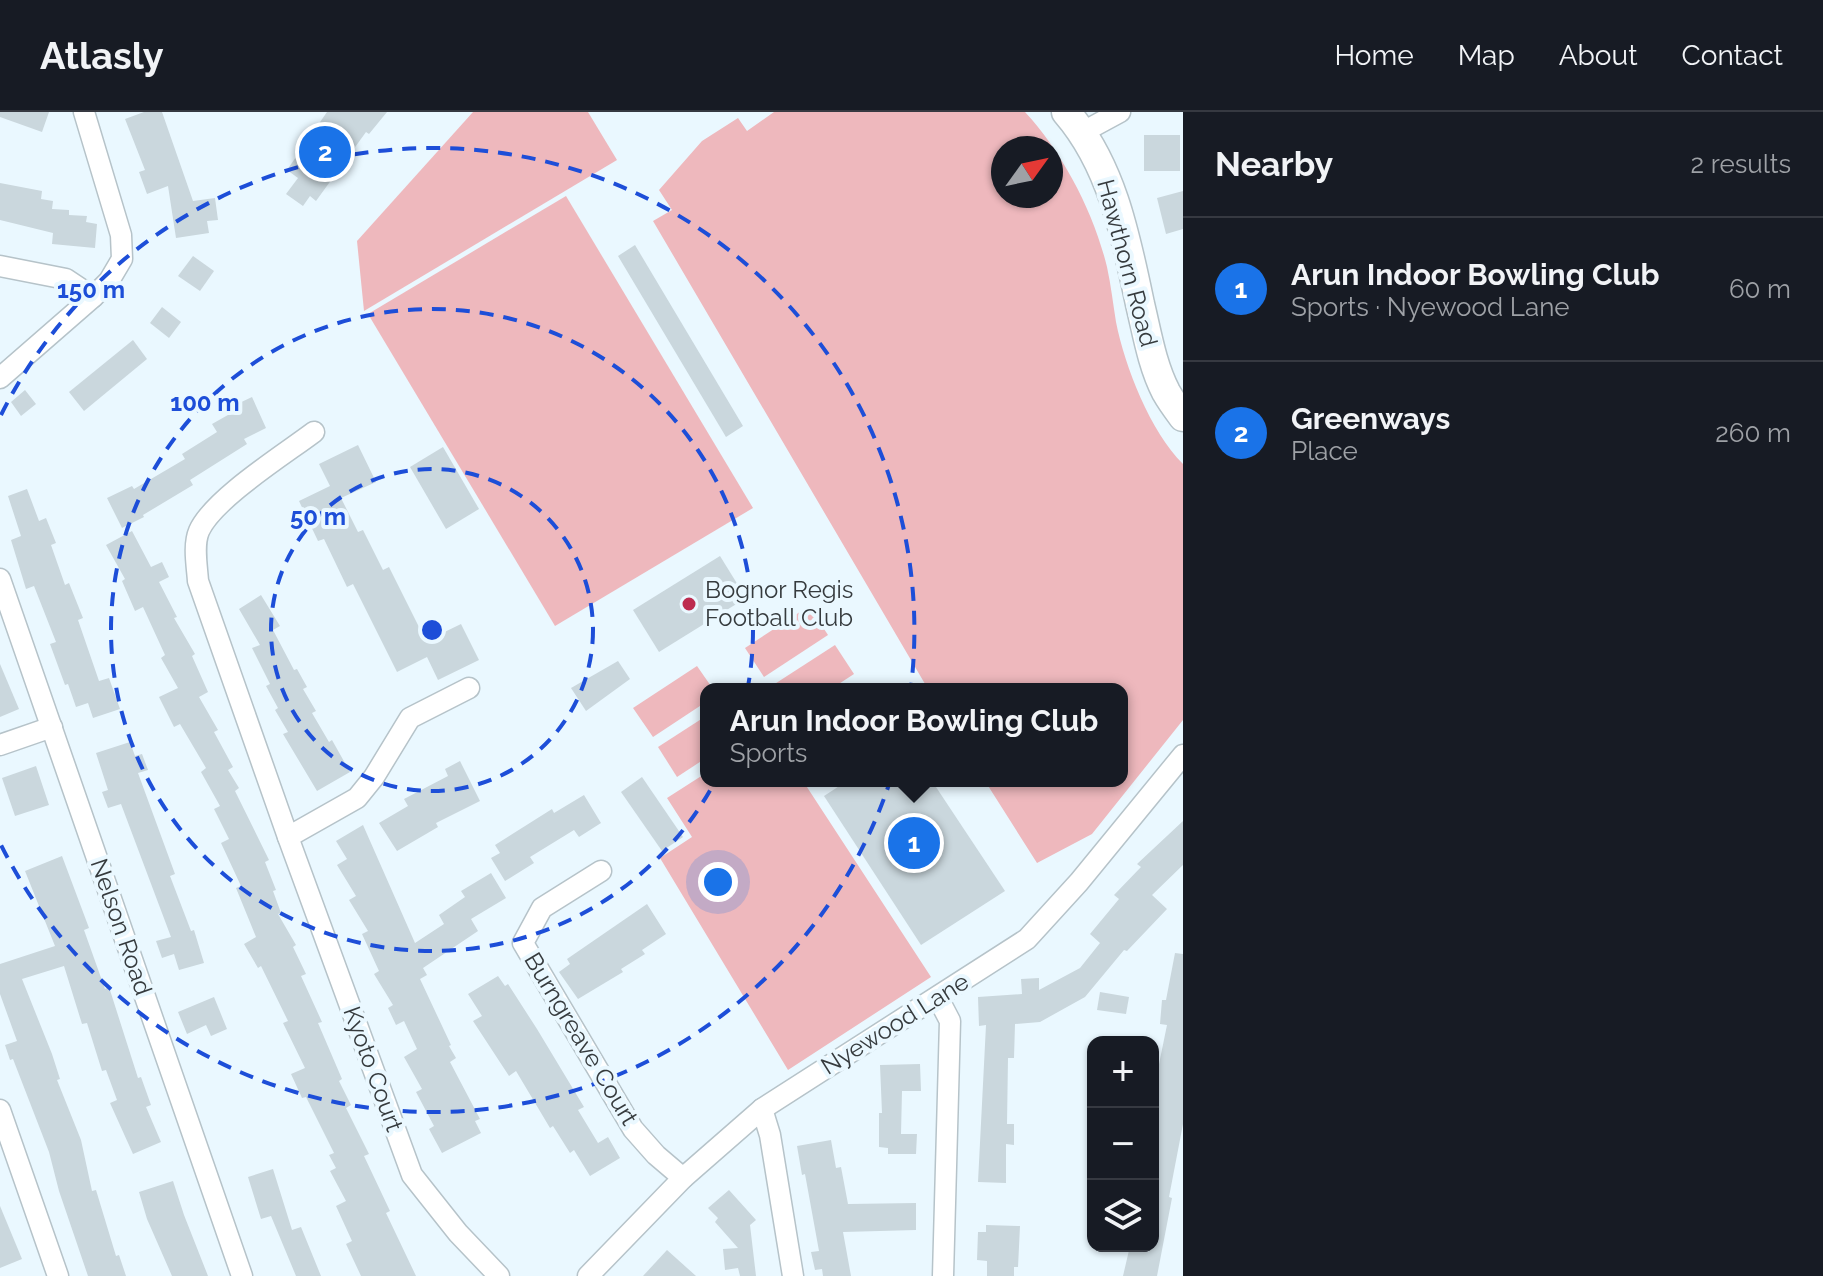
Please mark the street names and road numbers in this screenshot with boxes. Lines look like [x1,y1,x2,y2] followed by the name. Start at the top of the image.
[1091,176,1164,350] street label: Hawthorn Road
[85,855,158,999] street label: Nelson Road
[518,947,644,1130] street label: Burngreave Court
[816,967,974,1081] street label: Nyewood Lane
[337,1002,409,1135] street label: Kyoto Court

